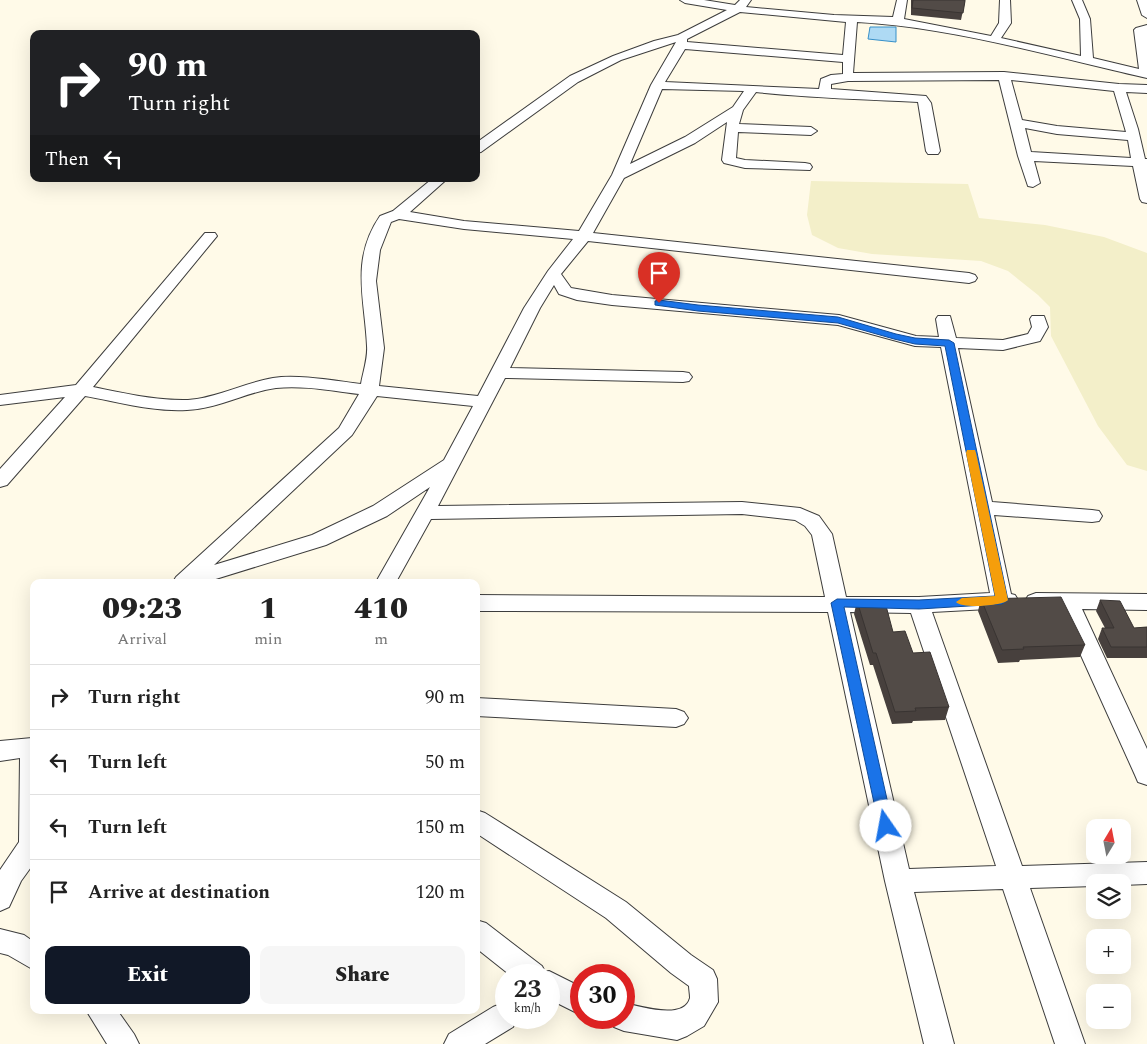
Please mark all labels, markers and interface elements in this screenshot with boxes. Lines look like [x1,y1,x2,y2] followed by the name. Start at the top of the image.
[128,39,208,92] text: 90 m
[45,50,110,115] icon: right
[128,87,230,120] text: Turn right
[45,145,89,174] text: Then
[99,145,127,173] icon: left
[638,252,680,303] pin
[645,259,673,287] icon: arrive
[102,586,182,632] text: 09:23
[259,586,277,632] text: 1
[354,586,408,632] text: 410
[117,627,167,651] text: Arrival
[254,627,282,651] text: min
[374,627,388,651] text: m
[45,683,73,711] icon: right
[88,683,181,712] text: Turn right
[425,683,465,712] text: 90 m
[45,748,73,776] icon: left
[88,748,167,777] text: Turn left
[425,748,465,777] text: 50 m
[859,799,911,851] position arrow
[45,813,73,841] icon: left
[88,813,167,842] text: Turn left
[415,813,465,842] text: 150 m
[1086,819,1131,864] north arrow
[1086,819,1131,1029] map controls
[1086,874,1131,919] button: layers
[45,878,73,906] icon: arrive
[88,878,270,907] text: Arrive at destination
[415,878,465,907] text: 120 m
[1086,929,1131,974] button: +
[45,946,250,1004] button: Exit
[260,946,465,1004] button: Share
[570,964,635,1029] speed limit sign: 30
[513,971,542,1009] text: 23
[1086,984,1131,1029] button: −
[514,999,541,1018] text: km/h

